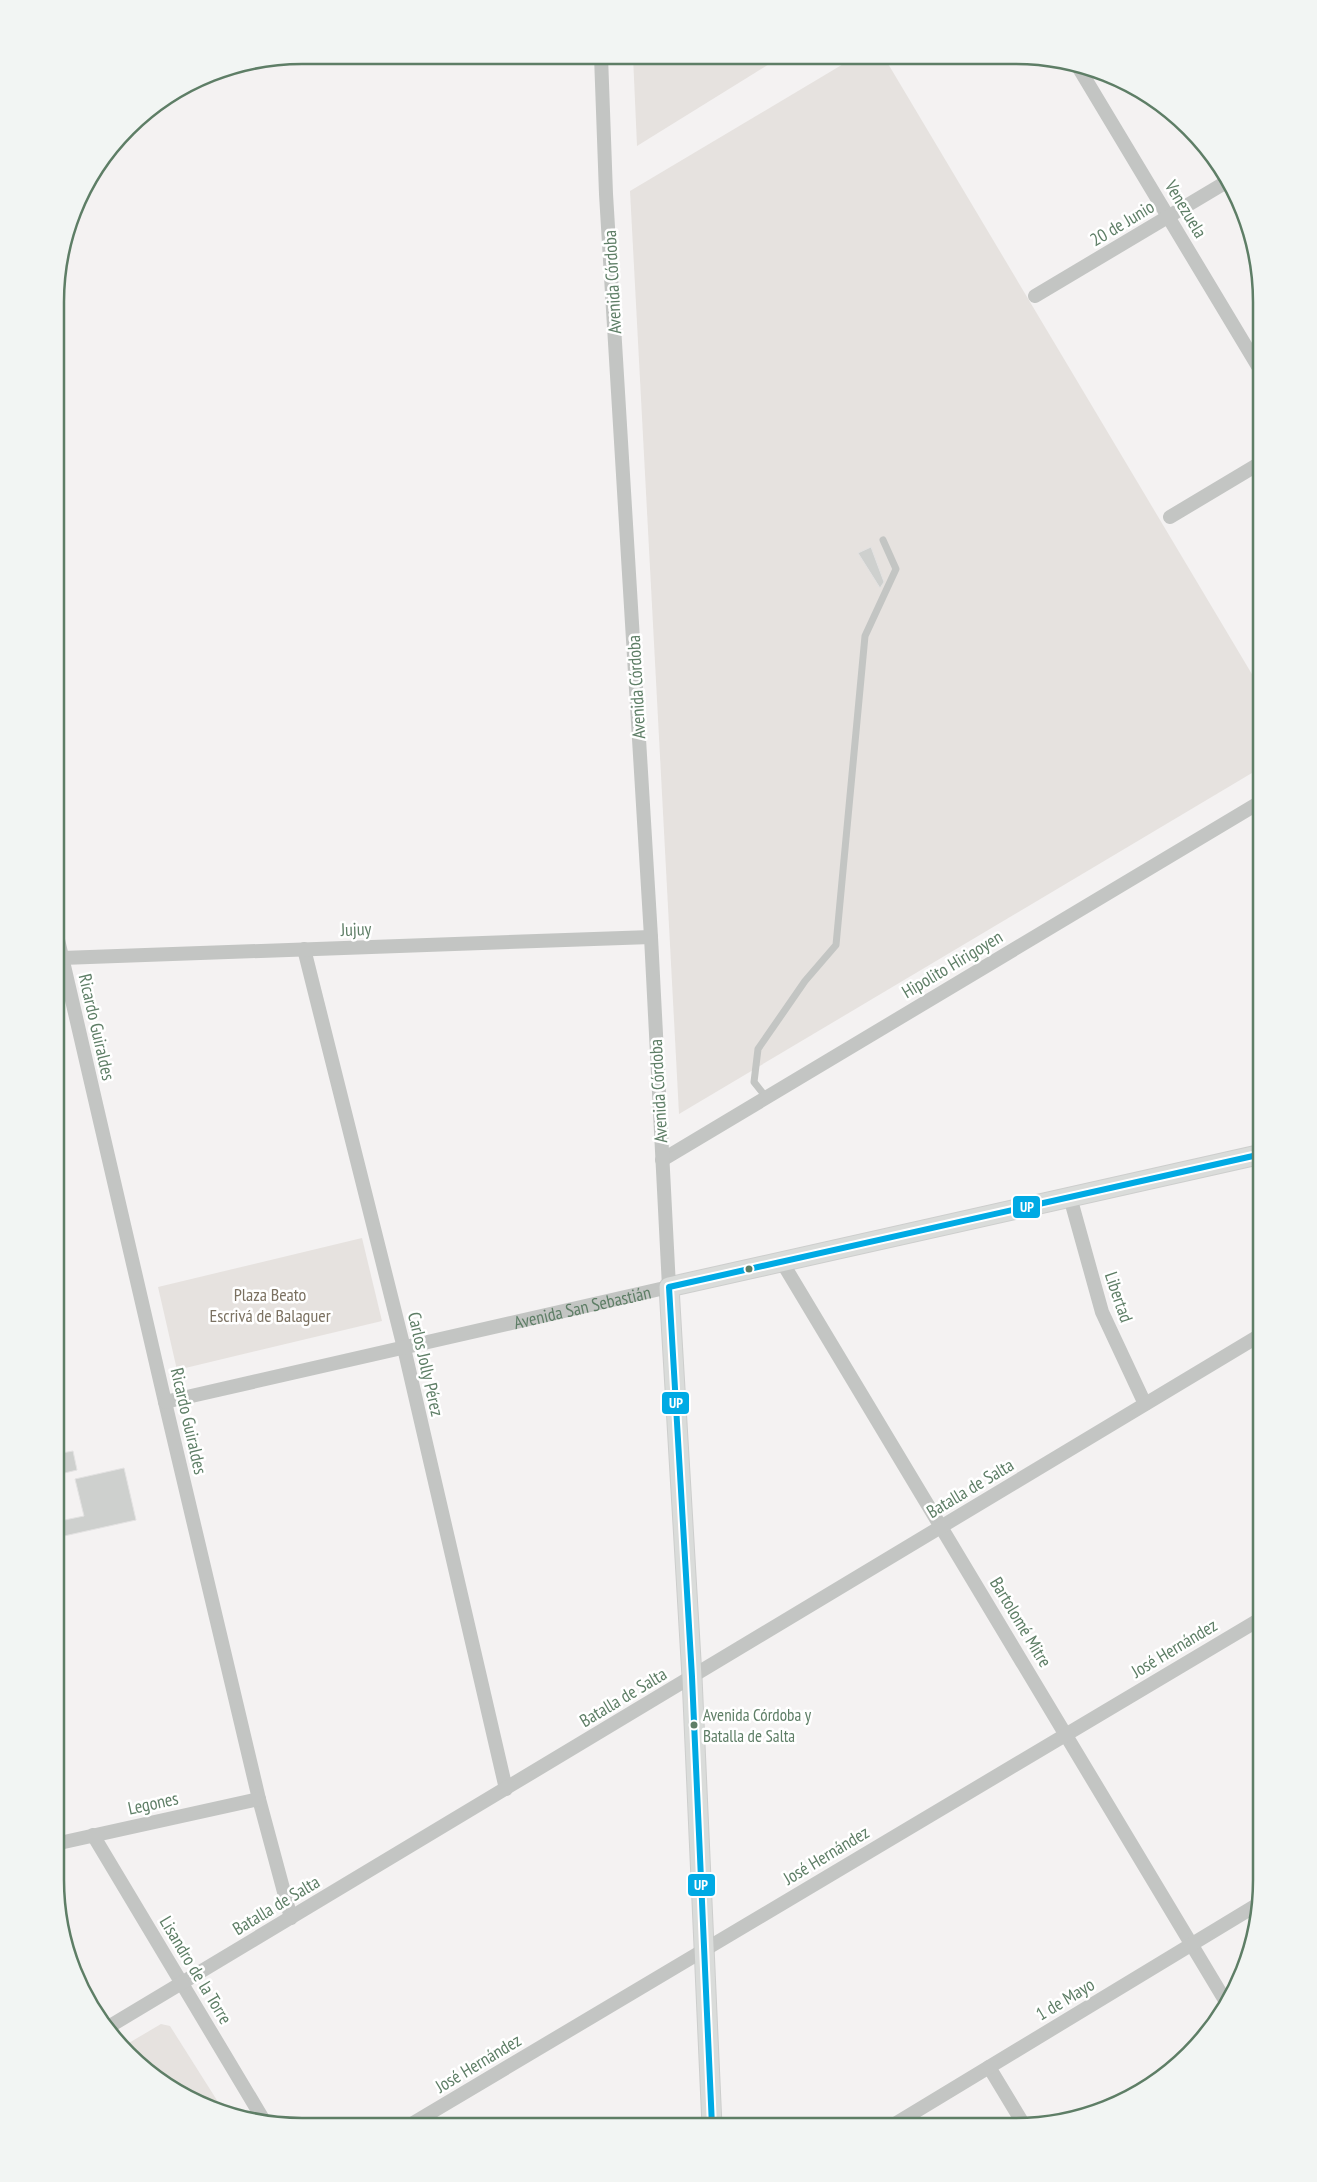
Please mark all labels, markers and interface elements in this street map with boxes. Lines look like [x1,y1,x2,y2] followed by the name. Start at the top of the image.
[1159,175,1212,242] street label: Venezuela
[1086,195,1158,251] street label: 20 de Junio
[598,229,626,335] street label: Avenida Córdoba
[622,634,650,740] street label: Avenida Córdoba
[339,917,372,941] street label: Jujuy
[897,925,1007,1003] street label: Hipolito Hirigoyen
[74,971,120,1083] street label: Ricardo Guiraldes
[644,1038,672,1144] street label: Avenida Córdoba
[1012,1195,1041,1219] line badge: UP
[1020,1198,1034,1216] text: UP
[744,1264,754,1274] unlabelled marker
[1100,1269,1138,1325] street label: Libertad
[512,1280,653,1334] street label: Avenida San Sebastián
[209,1283,331,1327] park label: Plaza Beato Escrivá de Balaguer
[403,1310,449,1418] street label: Carlos Jolly Pérez
[166,1365,212,1477] street label: Ricardo Guiraldes
[661,1391,690,1415] line badge: UP
[669,1394,683,1412] text: UP
[922,1453,1018,1523] street label: Batalla de Salta
[985,1573,1057,1671] street label: Bartolomé Mitre
[1126,1613,1221,1683] street label: José Hernández
[575,1662,671,1732] street label: Batalla de Salta
[703,1704,812,1747] place label: Avenida Córdoba y Batalla de Salta
[689,1720,699,1730] marker: Avenida Córdoba y Batalla de Salta
[126,1786,180,1820] street label: Legones
[778,1820,873,1890] street label: José Hernández
[228,1870,324,1940] street label: Batalla de Salta
[687,1873,716,1897] line badge: UP
[694,1876,708,1894] text: UP
[155,1912,237,2028] street label: Lisandro de la Torre
[1032,1973,1099,2025] street label: 1 de Mayo
[430,2028,525,2098] street label: José Hernández

